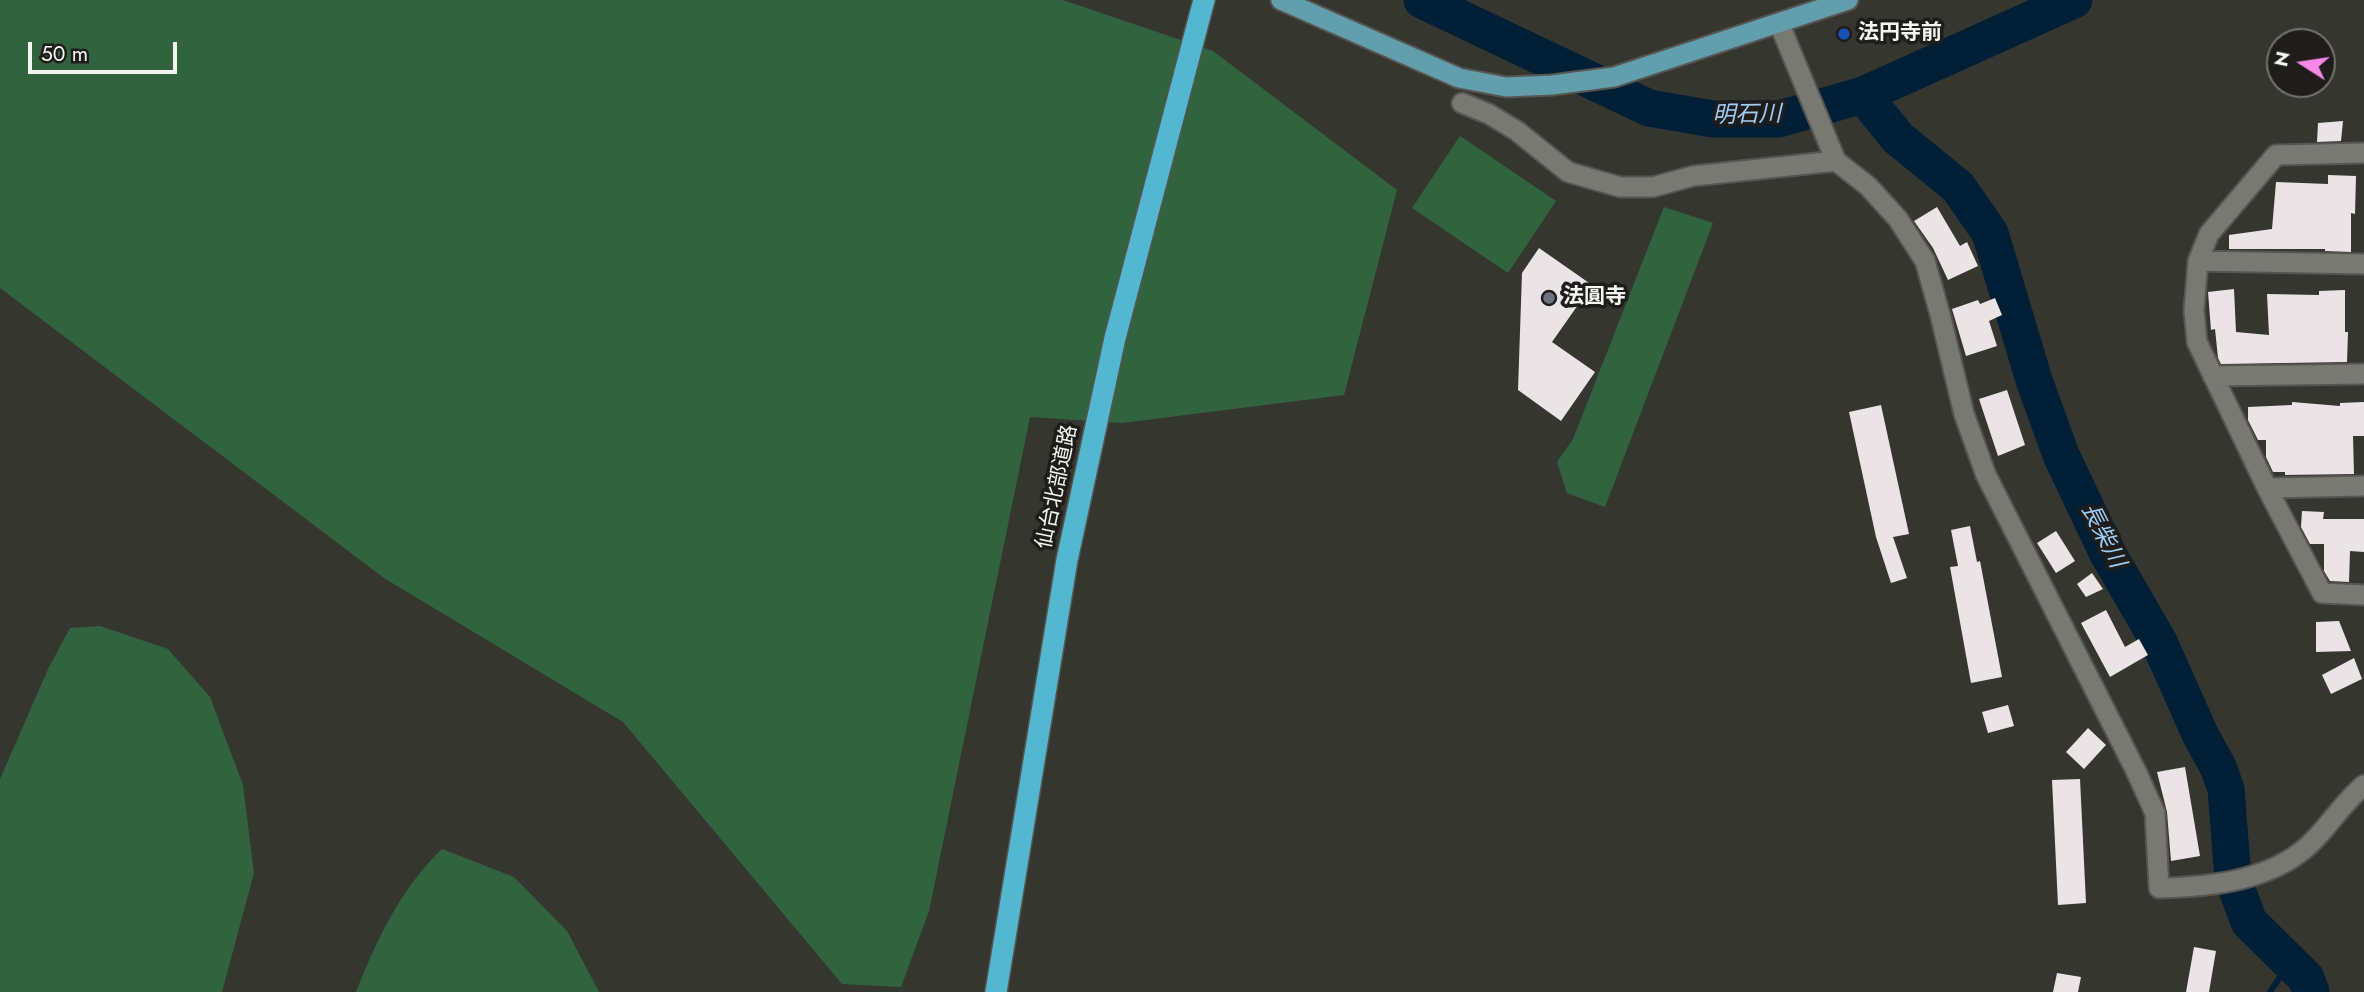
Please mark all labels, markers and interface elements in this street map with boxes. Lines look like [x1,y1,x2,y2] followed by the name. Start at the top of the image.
[1858,21,1942,47] place label: 法円寺前
[1836,26,1852,42] marker: 法円寺前
[32,28,180,72] scale bar
[2266,28,2336,98] north arrow
[41,39,88,69] text: 50 m
[2267,49,2297,69] text: N
[1712,102,1782,130] water label: 明石川
[1563,285,1626,311] place label: 法圓寺
[1541,290,1557,306] marker: 法圓寺
[1033,423,1083,551] street label: 仙台北部道路
[2074,499,2130,573] water label: 長柴川

